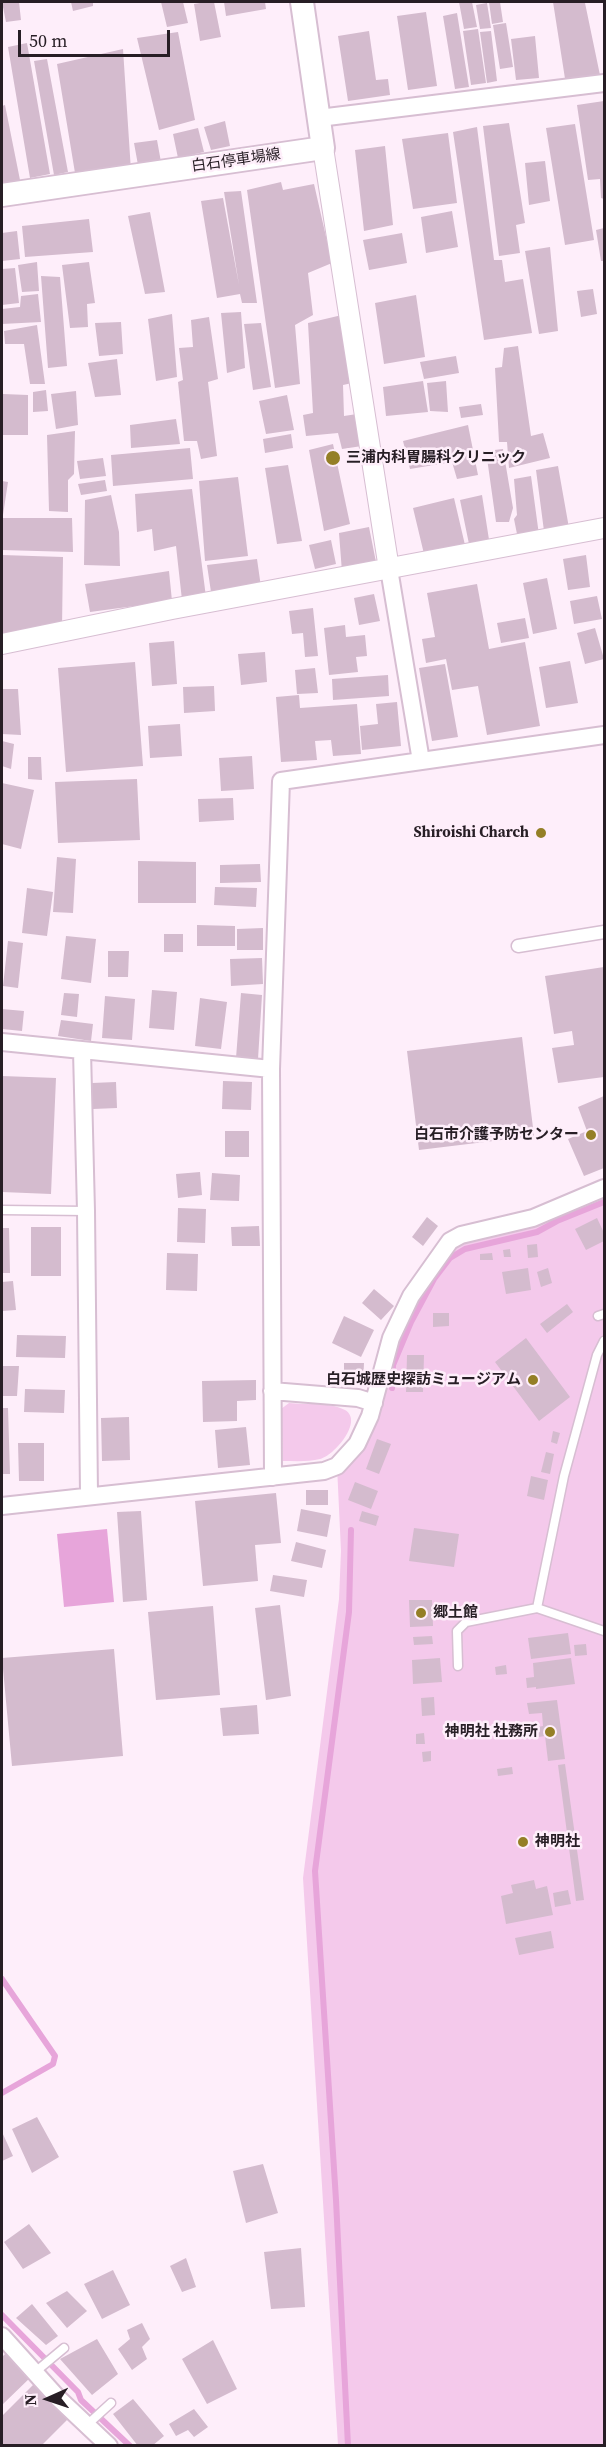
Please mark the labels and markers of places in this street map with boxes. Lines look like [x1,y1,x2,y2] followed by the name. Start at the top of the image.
[324,449,342,467] marker: 三浦内科胃腸科クリニック
[346,449,526,467] place label: 三浦内科胃腸科クリニック
[414,824,529,842] place label: Shiroishi Charch
[534,826,548,840] marker: Shiroishi Charch
[414,1126,579,1144] place label: 白石市介護予防センター
[584,1128,598,1142] marker: 白石市介護予防センター
[326,1371,521,1389] place label: 白石城歴史探訪ミュージアム
[526,1373,540,1387] marker: 白石城歴史探訪ミュージアム
[433,1604,478,1622] place label: 郷土館
[414,1606,428,1620] marker: 郷土館
[445,1723,538,1741] place label: 神明社 社務所
[543,1725,557,1739] marker: 神明社 社務所
[535,1833,580,1851] place label: 神明社
[516,1835,530,1849] marker: 神明社

